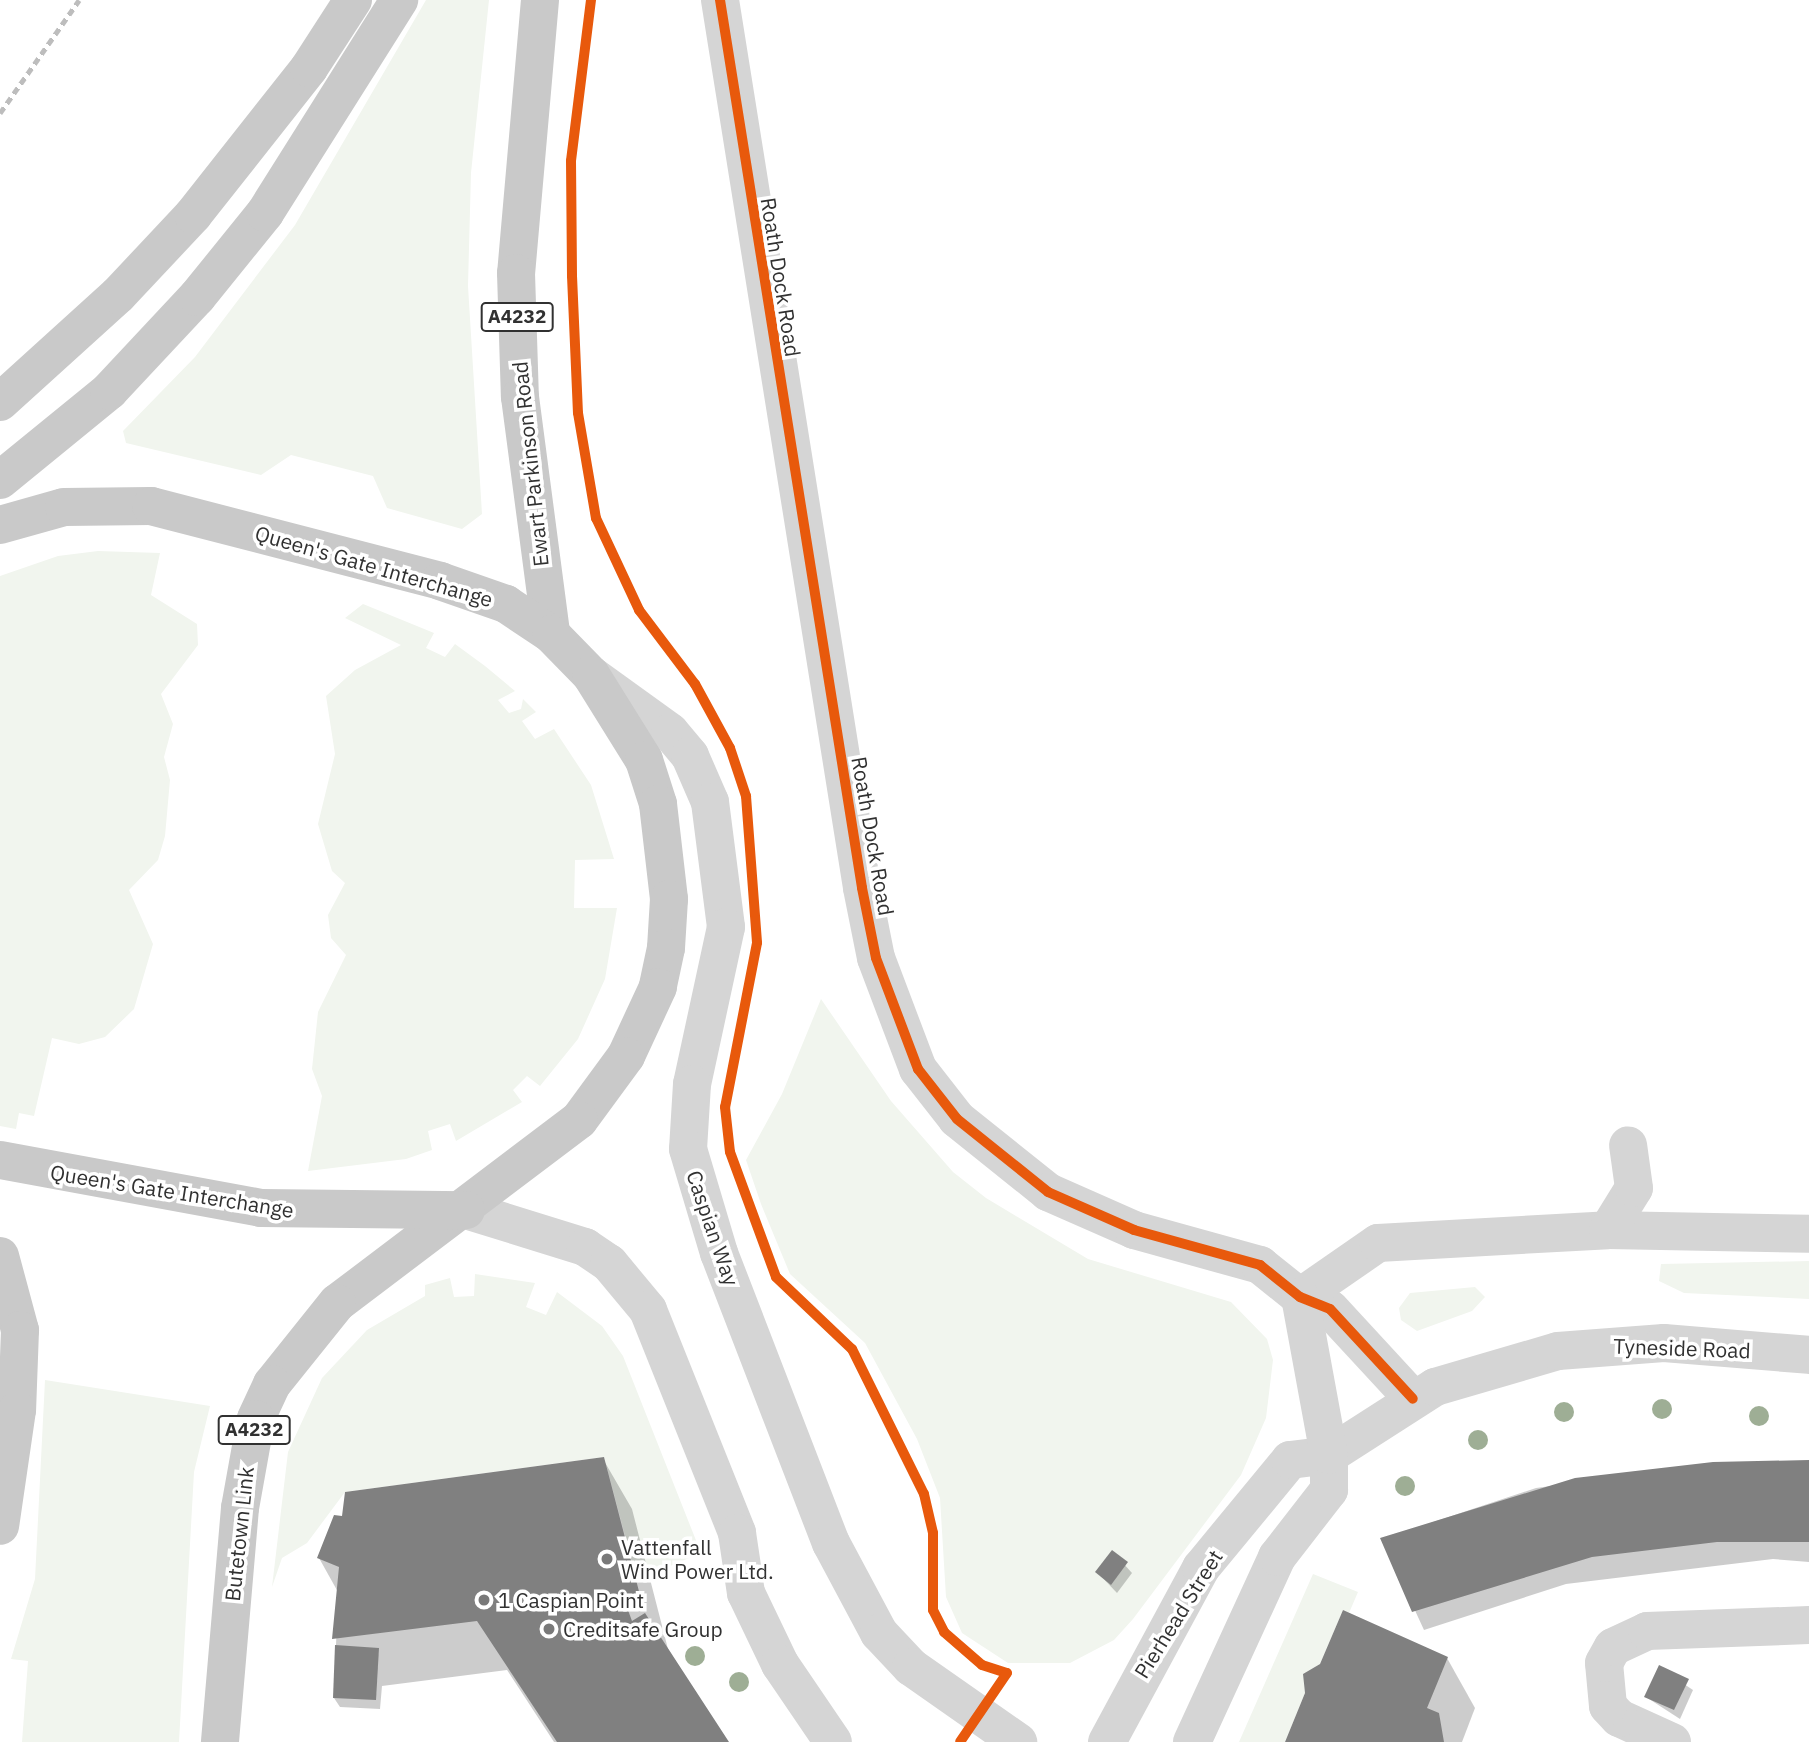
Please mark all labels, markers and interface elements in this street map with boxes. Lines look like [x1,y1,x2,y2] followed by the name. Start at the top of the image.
[756,195,806,359] street label: Roath Dock Road
[480,302,554,332] road number: A4232
[507,360,553,568] street label: Ewart Parkinson Road
[252,520,496,612] street label: Queen's Gate Interchange
[847,755,899,917] street label: Roath Dock Road
[48,1159,296,1223] street label: Queen's Gate Interchange
[682,1167,744,1289] street label: Caspian Way
[1613,1333,1751,1363] street label: Tyneside Road
[217,1414,291,1446] road number: A4232
[219,1465,259,1603] street label: Butetown Link
[621,1534,774,1584] place label: Vattenfall Wind Power Ltd.
[1128,1545,1228,1683] street label: Pierhead Street
[599,1551,615,1567] marker: Vattenfall Wind Power Ltd.
[498,1587,644,1613] place label: 1 Caspian Point
[476,1592,492,1608] marker: 1 Caspian Point
[563,1616,723,1642] place label: Creditsafe Group
[541,1621,557,1637] marker: Creditsafe Group

